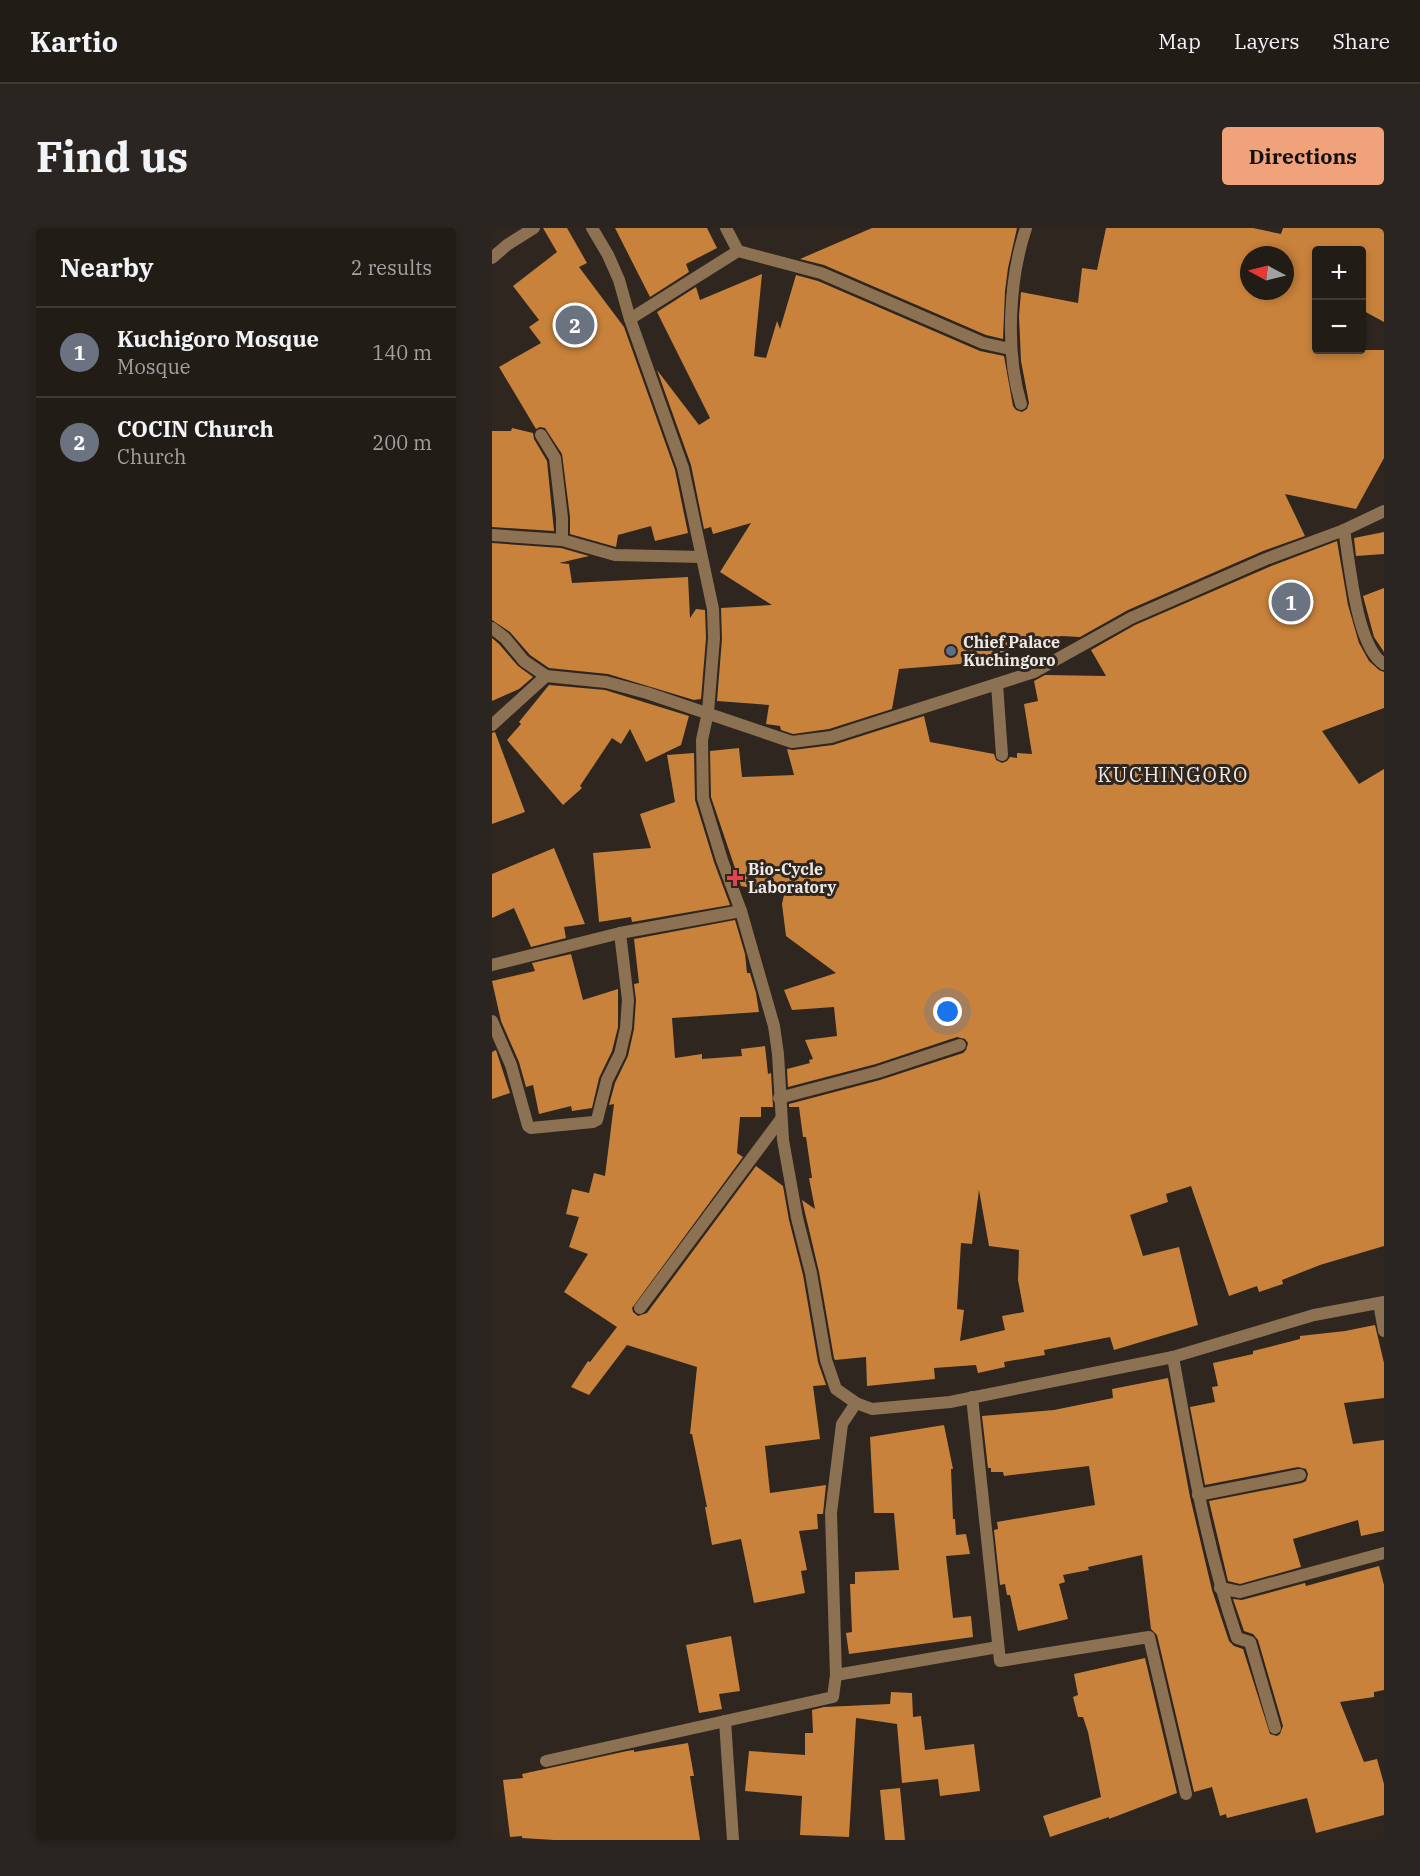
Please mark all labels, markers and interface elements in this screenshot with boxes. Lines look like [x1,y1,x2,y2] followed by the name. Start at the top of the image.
[30,23,118,60] text: Kartio
[1158,27,1201,55] text: Map
[1234,27,1300,55] text: Layers
[1333,27,1390,55] text: Share
[1222,127,1384,185] button: Directions
[36,129,188,184] text: Find us
[1240,246,1294,300] north arrow
[1312,246,1366,354] map controls
[1312,246,1366,300] button: +
[60,250,154,284] text: Nearby
[351,254,432,281] text: 2 results
[1312,300,1366,354] button: −
[556,302,595,348] pin: 2
[117,324,319,353] text: Kuchigoro Mosque
[74,339,86,366] text: 1
[372,339,432,366] text: 140 m
[117,353,191,380] text: Mosque
[117,414,274,443] text: COCIN Church
[74,429,86,456] text: 2
[372,429,432,456] text: 200 m
[117,443,187,470] text: Church
[1272,580,1310,625] pin: 1
[963,632,1060,670] place label: Chief Palace Kuchingoro
[944,644,958,658] marker: Chief Palace Kuchingoro
[1097,761,1249,788] district label: KUCHINGORO
[748,859,837,897] place label: Bio-Cycle Laboratory
[726,869,744,887] marker: Bio-Cycle Laboratory
[933,997,962,1026] your location

